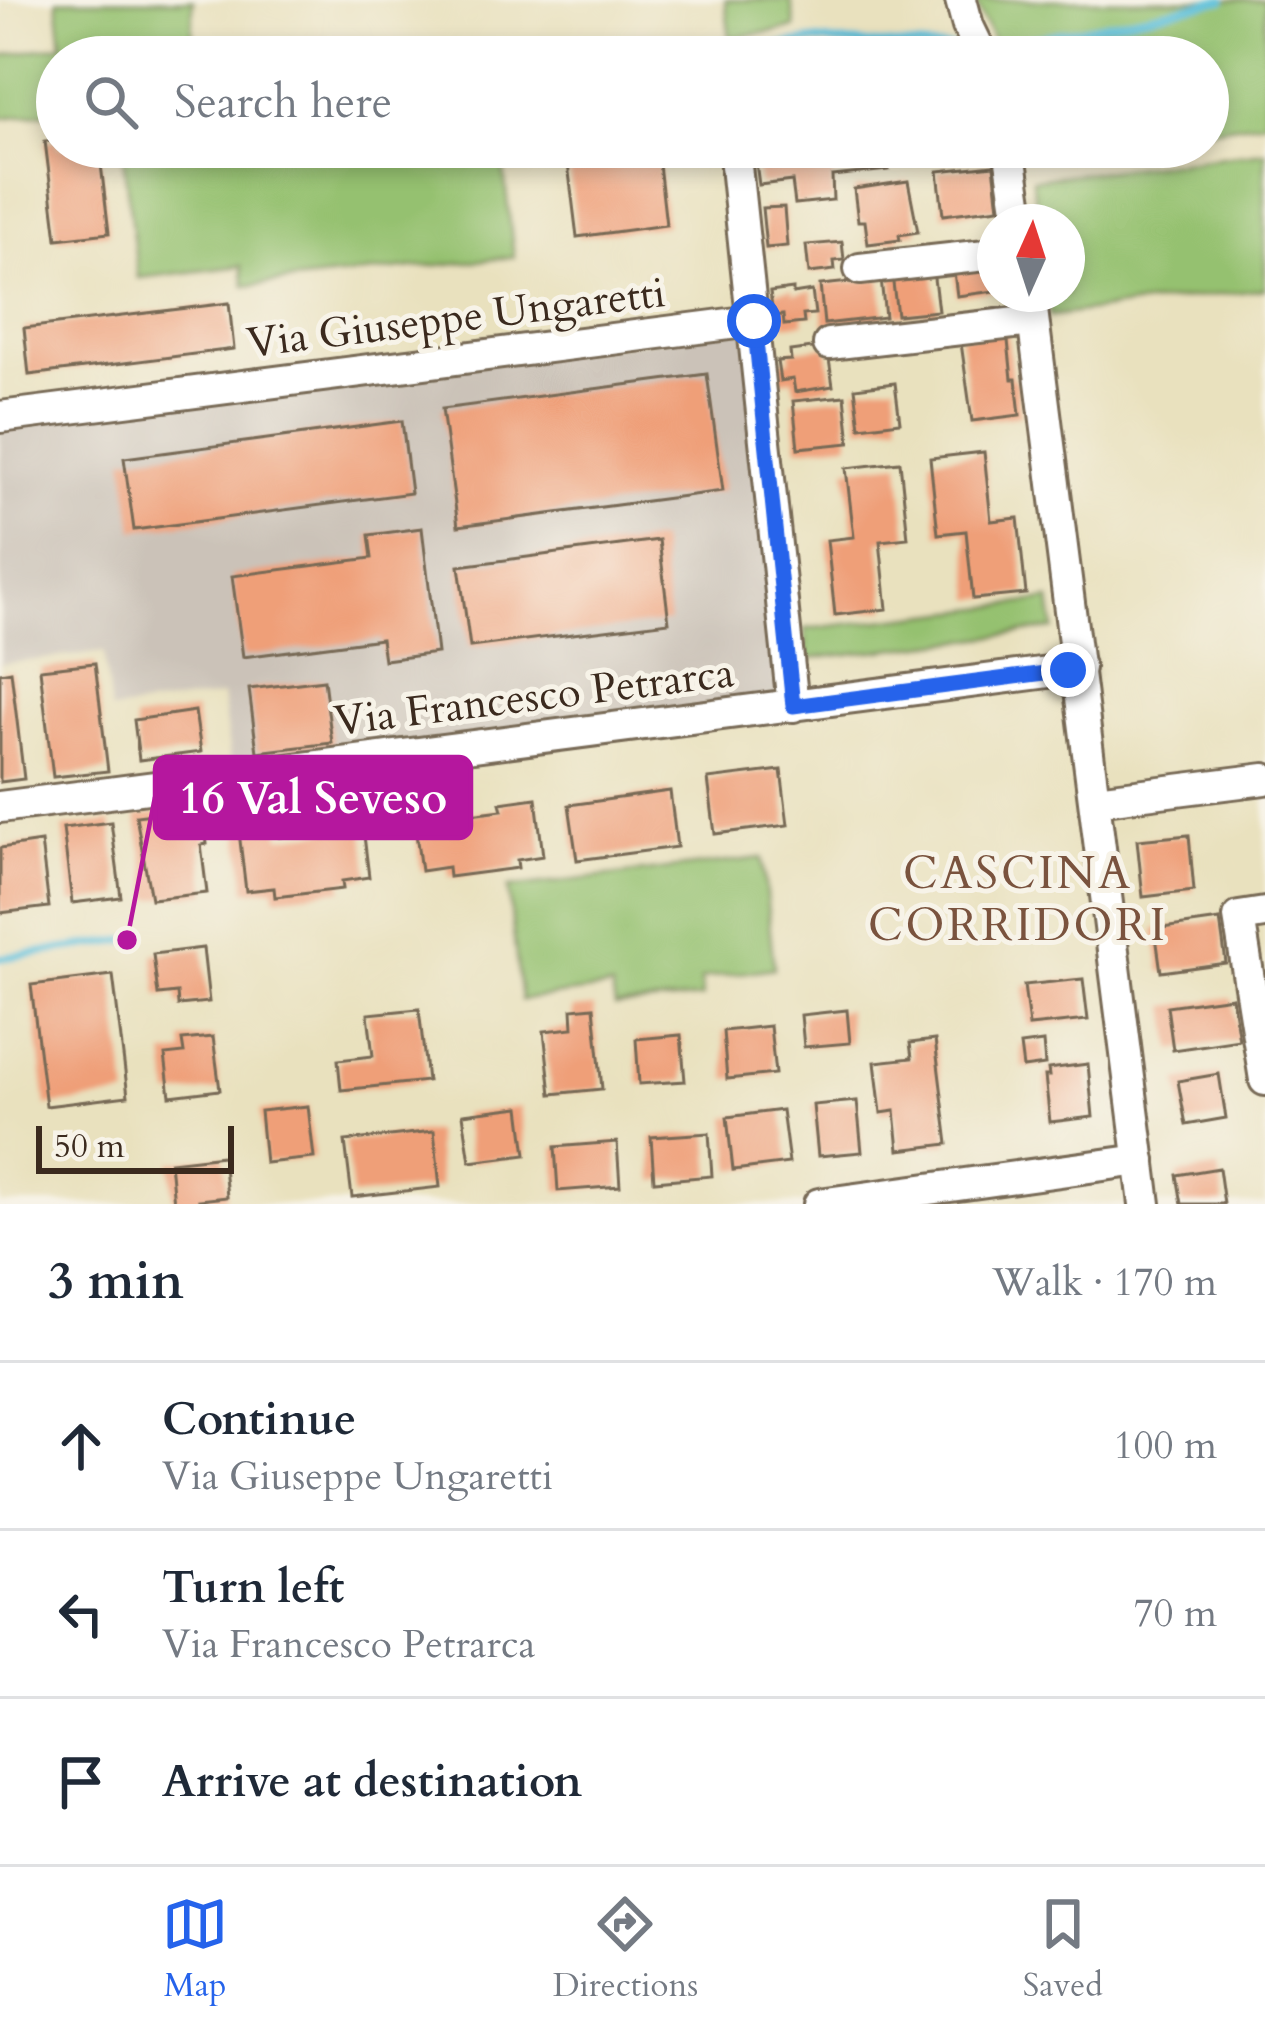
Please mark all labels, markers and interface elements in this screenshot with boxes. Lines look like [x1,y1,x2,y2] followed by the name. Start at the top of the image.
[36,36,1229,168] search box
[78,69,144,135] icon: search
[174,72,392,133] text: Search here
[977,204,1085,312] north arrow
[244,264,668,372] street label: Via Giuseppe Ungaretti
[727,294,781,348] route start
[1041,643,1095,697] route end
[331,644,737,750] street label: Via Francesco Petrarca
[155,757,471,838] callout: 16 Val Seveso
[179,768,447,829] text: 16 Val Seveso
[868,843,1168,956] district label: CASCINA CORRIDORI
[36,1120,234,1173] scale bar
[54,1124,125,1169] text: 50 m
[48,1247,184,1317] text: 3 min
[992,1256,1217,1309] text: Walk · 170 m
[162,1389,356,1450] text: Continue
[48,1413,114,1479] icon: ahead
[1114,1419,1217,1472] text: 100 m
[162,1450,553,1503] text: Via Giuseppe Ungaretti
[162,1557,344,1618] text: Turn left
[48,1581,114,1647] icon: left
[1134,1587,1217,1640] text: 70 m
[162,1618,535,1671] text: Via Francesco Petrarca
[48,1749,114,1815] icon: arrive
[162,1751,582,1812] text: Arrive at destination
[162,1891,228,2008] tab: Map
[553,1891,698,2008] tab: Directions
[1023,1891,1103,2008] tab: Saved

